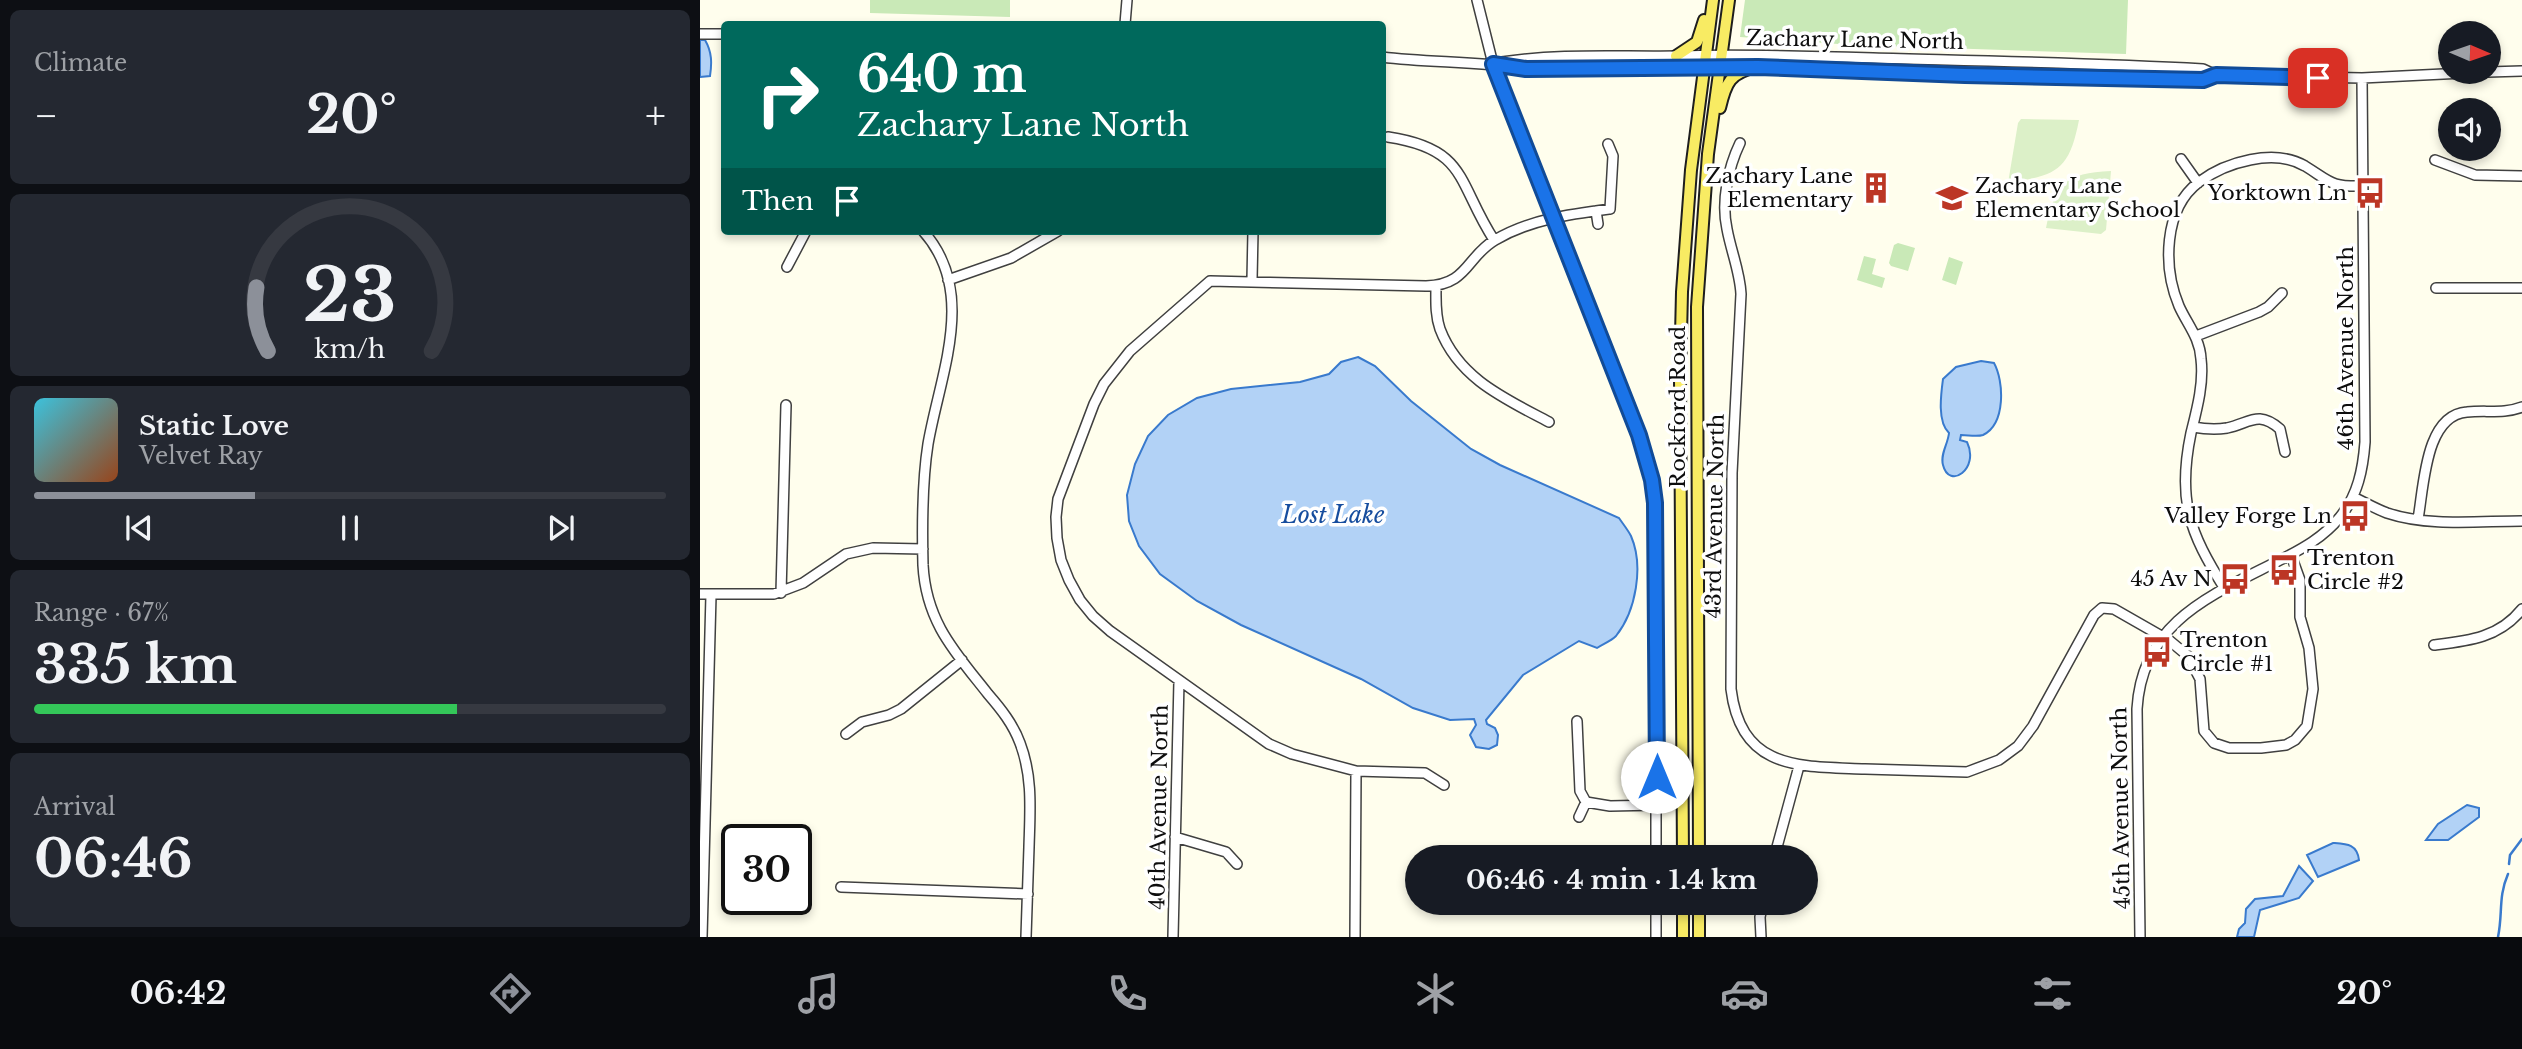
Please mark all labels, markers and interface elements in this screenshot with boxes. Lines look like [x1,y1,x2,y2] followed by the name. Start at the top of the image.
[2438,21,2501,84] north arrow
[2438,21,2501,161] map controls
[1746,25,1964,55] street label: Zachary Lane North
[857,44,1027,105] text: 640 m
[2288,48,2348,108] pin
[34,49,127,77] text: Climate
[742,49,833,140] icon: right
[2299,59,2337,97] icon: arrive
[306,83,397,147] text: 20°
[34,92,58,139] text: −
[645,92,666,139] text: +
[2438,98,2501,161] button: sound
[857,105,1189,145] text: Zachary Lane North
[1706,163,1854,213] place label: Zachary Lane Elementary
[1859,171,1893,205] building icon: Zachary Lane Elementary
[1975,173,2180,223] place label: Zachary Lane Elementary School
[2353,176,2387,210] bus stop icon: Yorktown Ln
[2207,180,2347,206] place label: Yorktown Ln
[1935,181,1969,215] school or university icon: Zachary Lane Elementary School
[828,182,866,220] icon: arrive
[742,185,814,217] text: Then
[2333,246,2359,450] street label: 46th Avenue North
[303,250,397,341] text: 23
[1665,326,1691,488] street label: Rockford Road
[315,334,385,365] text: km/h
[139,410,289,442] text: Static Love
[1700,413,1730,619] street label: 43rd Avenue North
[139,442,263,470] text: Velvet Ray
[2338,499,2372,533] bus stop icon: Valley Forge Ln
[1281,501,1385,529] water label: Lost Lake
[2163,503,2332,529] place label: Valley Forge Ln
[120,509,158,547] icon: previous
[331,509,369,547] icon: pause
[542,509,580,547] icon: next
[2307,545,2404,595] place label: Trenton Circle #2
[2267,553,2301,587] bus stop icon: Trenton Circle #2
[2218,562,2252,596] bus stop icon: 45 Av N
[2130,566,2212,592] place label: 45 Av N
[34,599,169,627] text: Range · 67%
[2180,627,2273,677] place label: Trenton Circle #1
[34,633,237,697] text: 335 km
[2140,635,2174,669] bus stop icon: Trenton Circle #1
[1144,704,1174,910] street label: 40th Avenue North
[2106,707,2136,909] street label: 45th Avenue North
[1620,740,1694,814] position arrow
[34,793,115,821] text: Arrival
[721,824,812,915] speed limit sign: 30
[34,827,193,891] text: 06:46
[1466,864,1757,896] text: 06:46 · 4 min · 1.4 km
[486,969,535,1018] icon: directions
[794,969,843,1018] icon: music
[1103,969,1152,1018] icon: phone
[1411,969,1460,1018] icon: climate
[1720,969,1769,1018] icon: car
[2028,969,2077,1018] icon: filters
[130,973,227,1013] text: 06:42
[2337,973,2392,1013] text: 20°

